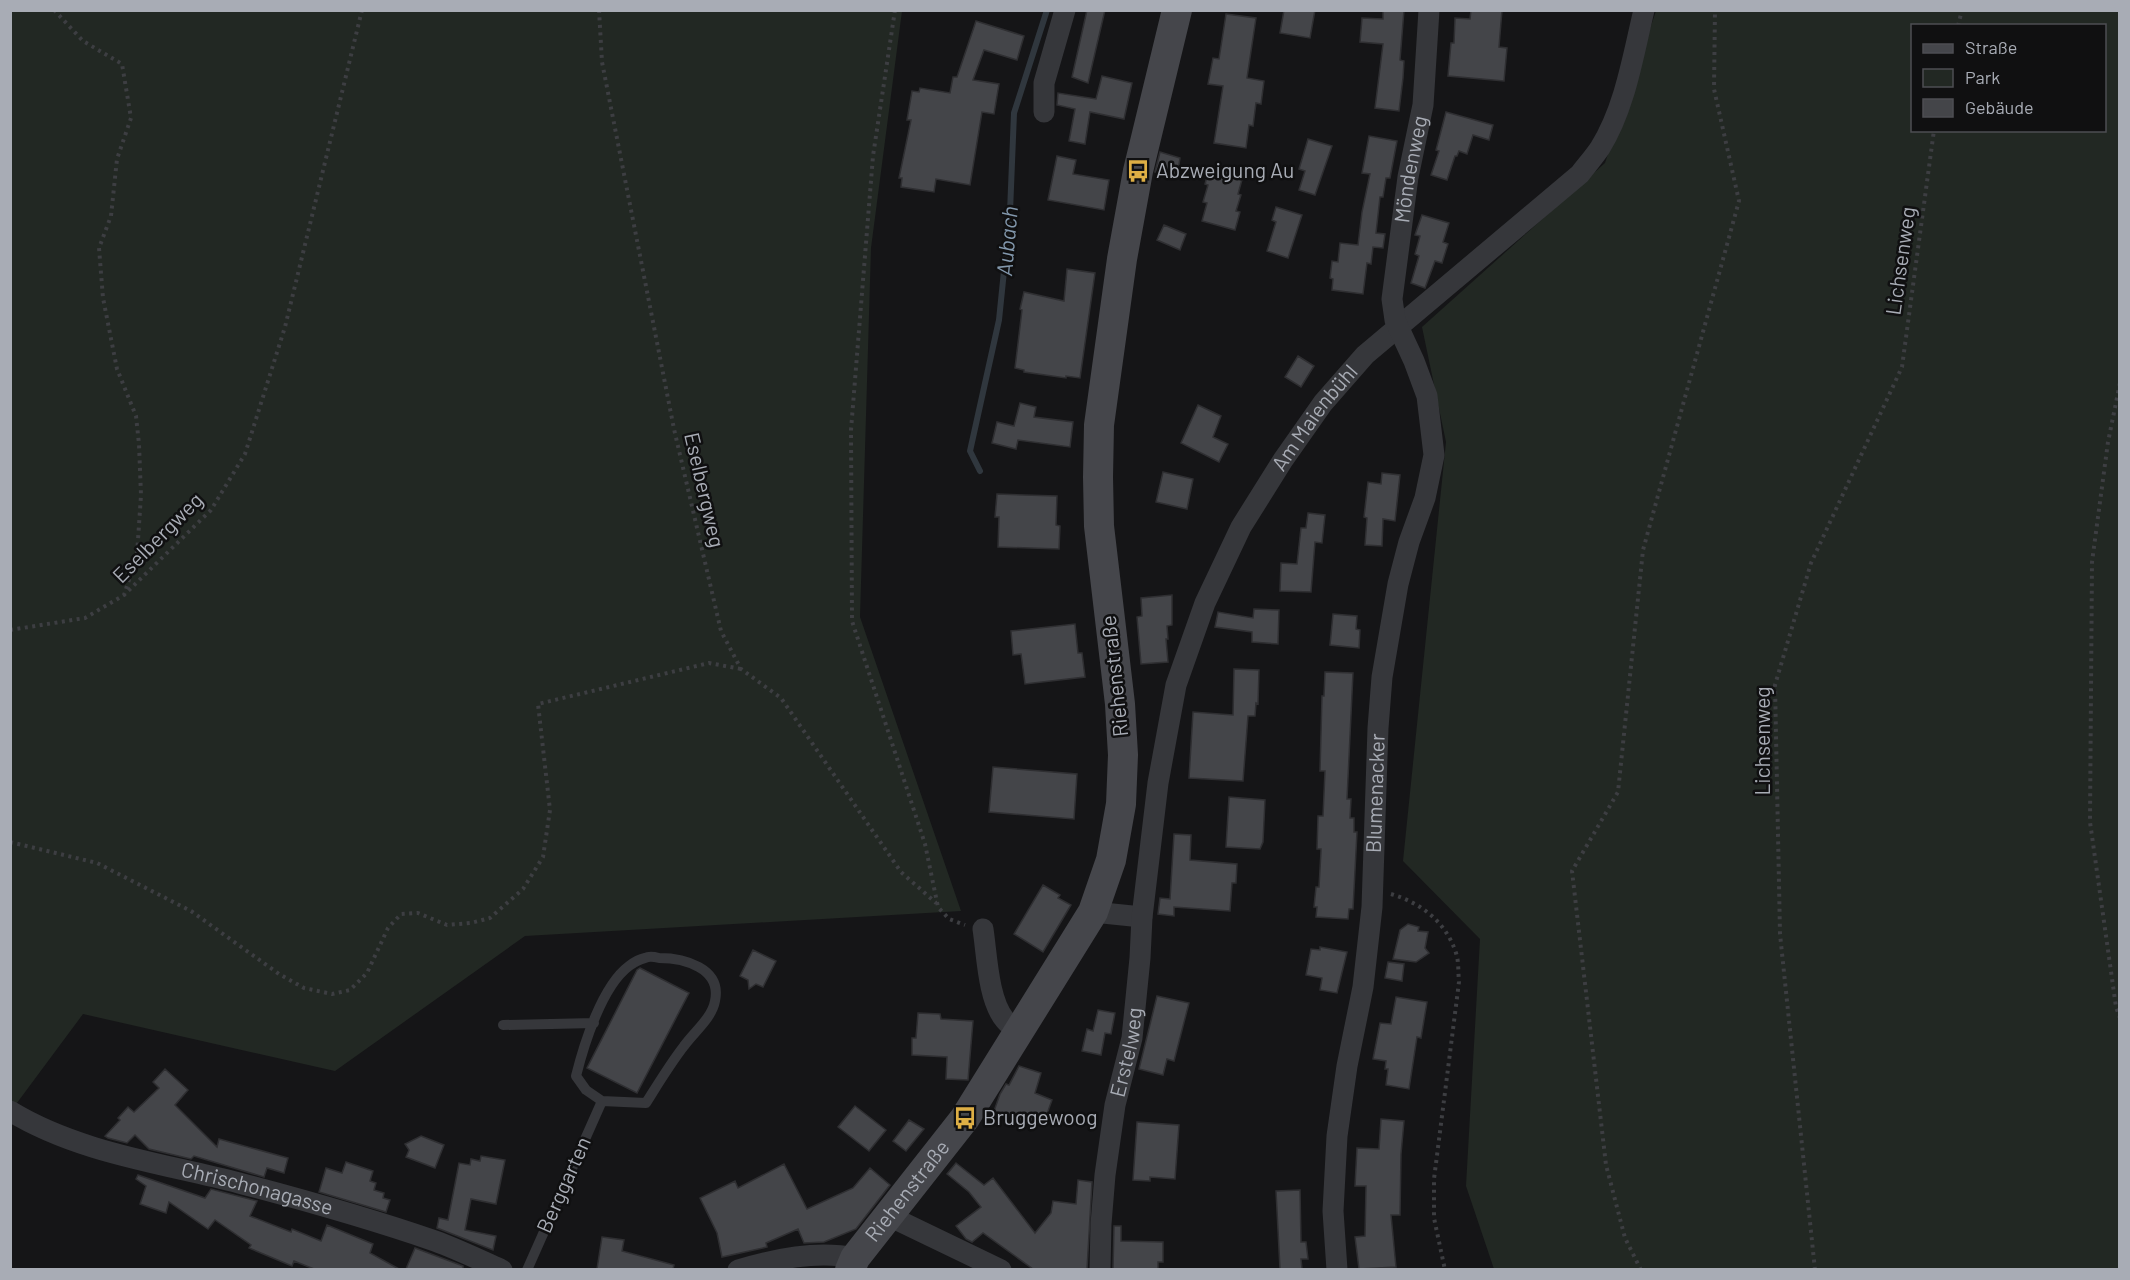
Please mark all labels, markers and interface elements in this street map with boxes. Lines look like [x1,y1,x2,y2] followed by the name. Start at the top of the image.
[1911,24,2106,132] legend
[1965,36,2017,58] text: Straße
[1965,66,2000,88] text: Park
[1965,96,2034,118] text: Gebäude
[1388,113,1431,224] street label: Möndenweg
[1156,157,1294,182] place label: Abzweigung Au
[1125,158,1151,184] bus stop icon: Abzweigung Au
[990,205,1022,277] water label: Aubach
[1880,205,1919,317] street label: Lichsenweg
[1265,359,1362,475] street label: Am Maienbühl
[680,430,731,550] street label: Eselbergweg
[107,487,207,587] street label: Eselbergweg
[1095,614,1132,738] street label: Riehenstraße
[1749,686,1774,796] street label: Lichsenweg
[1360,733,1389,853] street label: Blumenacker
[1104,1006,1146,1099] street label: Erstelweg
[983,1104,1097,1129] place label: Bruggewoog
[952,1105,978,1131] bus stop icon: Bruggewoog
[530,1132,595,1236] street label: Berggarten
[859,1134,954,1246] street label: Riehenstraße
[179,1156,336,1219] street label: Chrischonagasse

